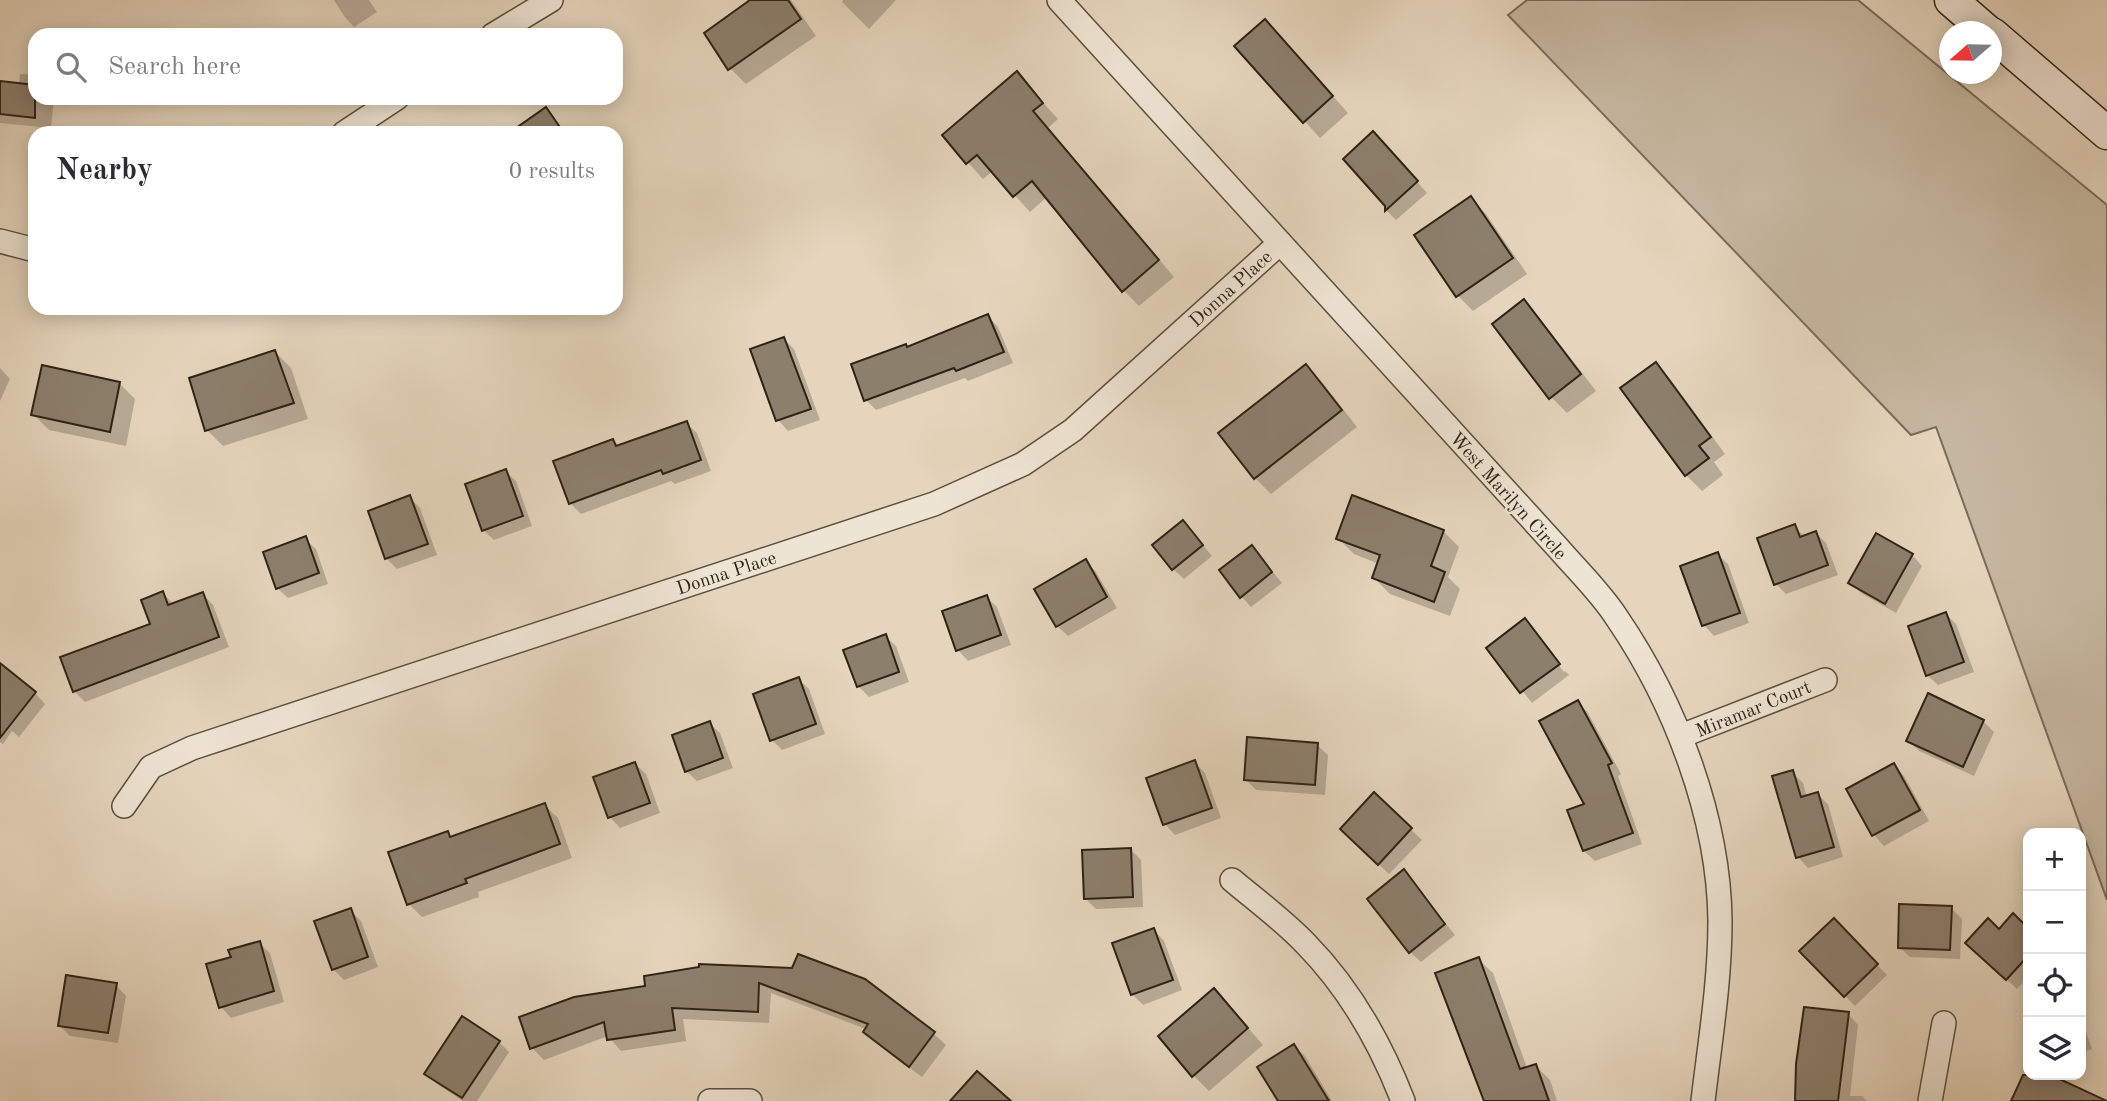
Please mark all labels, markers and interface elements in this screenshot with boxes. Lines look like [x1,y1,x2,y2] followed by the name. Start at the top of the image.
[1939,21,2002,84] north arrow
[28,28,623,105] search box
[52,48,90,86] icon: search
[108,54,241,80] text: Search here
[56,156,153,186] text: Nearby
[509,160,595,183] text: 0 results
[1187,248,1277,332] street label: Donna Place
[1445,429,1569,564] street label: West Marilyn Circle
[674,549,779,599] street label: Donna Place
[1694,679,1814,742] street label: Miramar Court
[2023,828,2086,1080] map controls
[2023,828,2086,891] button: +
[2023,891,2086,954] button: −
[2023,954,2086,1017] button: locate
[2023,1017,2086,1080] button: layers

